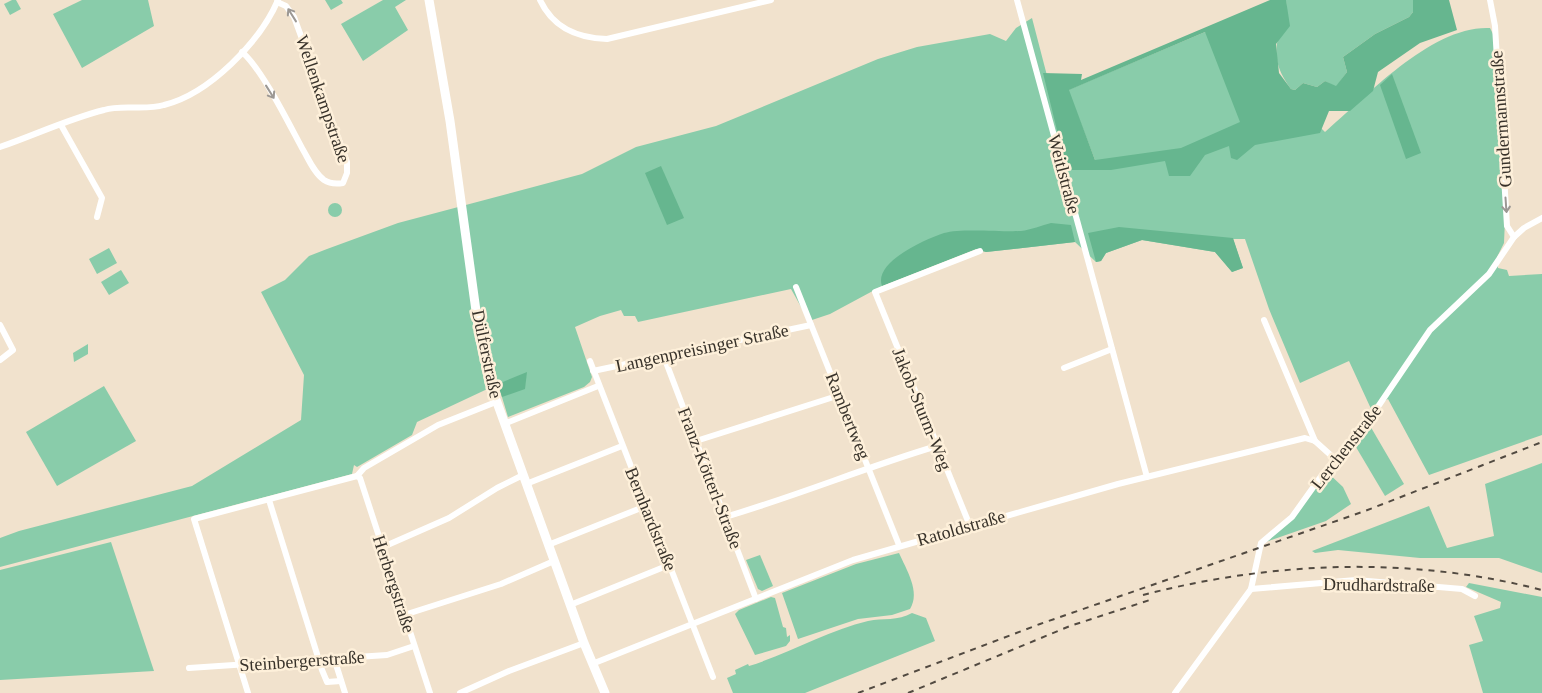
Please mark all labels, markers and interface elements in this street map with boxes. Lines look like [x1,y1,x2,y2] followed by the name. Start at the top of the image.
[286,8,296,22] one-way arrow
[292,33,354,165] street label: Wellenkampstraße
[1486,50,1516,188] street label: Gundermannstraße
[265,85,275,99] one-way arrow
[1044,132,1084,216] street label: Weitlstraße
[1501,197,1510,213] one-way arrow
[468,308,506,400] street label: Dülferstraße
[614,320,790,376] street label: Langenpreisinger Straße
[888,345,956,473] street label: Jakob-Sturm-Weg
[822,370,874,462] street label: Rambertweg
[1307,401,1385,493] street label: Lerchenstraße
[674,404,746,552] street label: Franz-Kötterl-Straße
[621,464,681,574] street label: Bernhardstraße
[915,506,1007,550] street label: Ratoldstraße
[369,533,419,635] street label: Herbergstraße
[1323,574,1435,596] street label: Drudhardstraße
[239,647,365,675] street label: Steinbergerstraße

